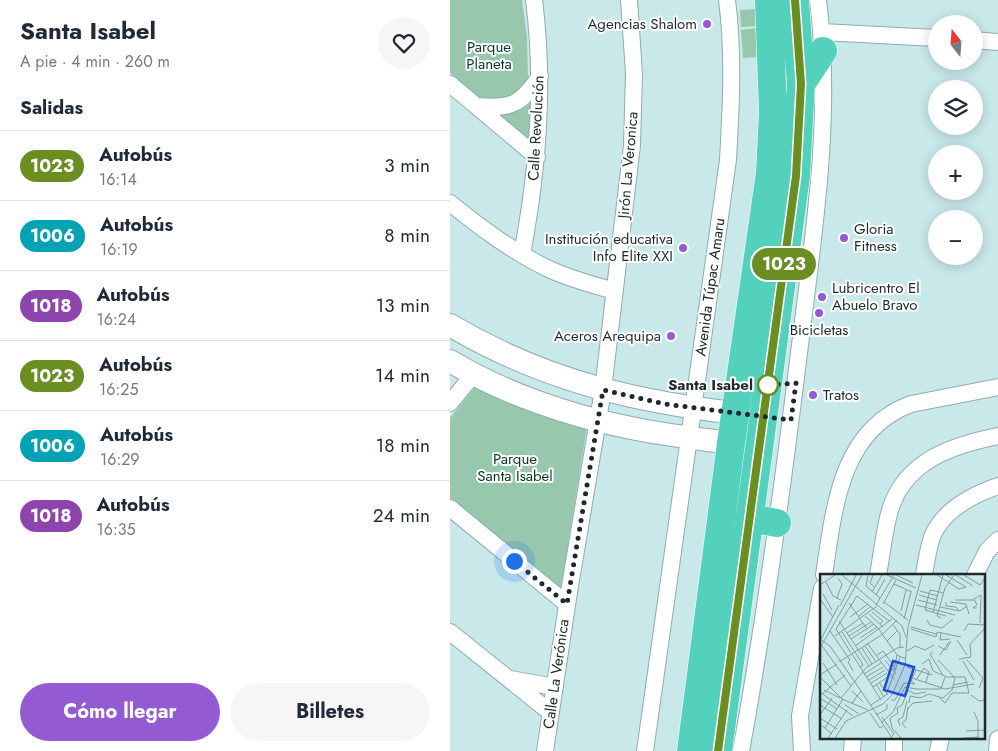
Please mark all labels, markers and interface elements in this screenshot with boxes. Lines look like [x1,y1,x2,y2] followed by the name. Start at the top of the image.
[20,13,156,48] text: Santa Isabel
[587,13,697,35] place label: Agencias Shalom
[928,15,982,70] north arrow
[928,15,983,265] map controls
[378,17,430,69] button: heart
[701,18,713,30] marker: Agencias Shalom
[466,36,512,75] park label: Parque Planeta
[20,50,170,73] text: A pie · 4 min · 260 m
[522,75,550,181] street label: Calle Revolución
[928,80,983,135] button: layers
[20,94,83,121] text: Salidas
[612,111,644,221] street label: Jirón La Veronica
[99,141,172,168] text: Autobús
[928,145,983,200] button: +
[384,152,430,179] text: 3 min
[30,153,74,179] text: 1023
[99,168,137,191] text: 16:14
[928,210,983,265] button: −
[100,211,173,238] text: Autobús
[689,216,731,358] street label: Avenida Túpac Amaru
[854,218,897,257] place label: Gloria Fitness
[384,222,430,249] text: 8 min
[30,223,75,249] text: 1006
[545,228,673,267] place label: Institución educativa Info Elite XXI
[838,232,850,244] marker: Gloria Fitness
[100,238,138,261] text: 16:19
[677,242,689,254] marker: Institución educativa Info Elite XXI
[749,248,819,280] line badge: 1023
[762,251,806,277] text: 1023
[832,277,920,316] place label: Lubricentro El Abuelo Bravo
[97,281,170,308] text: Autobús
[816,291,828,303] marker: Lubricentro El Abuelo Bravo
[376,292,430,319] text: 13 min
[30,293,72,319] text: 1018
[813,307,825,319] marker: Bicicletas
[97,308,136,331] text: 16:24
[790,319,848,341] place label: Bicicletas
[554,325,661,347] place label: Aceros Arequipa
[665,330,677,342] marker: Aceros Arequipa
[99,351,172,378] text: Autobús
[375,362,430,389] text: 14 min
[30,363,74,389] text: 1023
[668,374,753,396] place label: Santa Isabel
[757,374,779,396] marker: Santa Isabel
[99,378,138,401] text: 16:25
[823,384,859,406] place label: Tratos
[807,389,819,401] marker: Tratos
[100,421,173,448] text: Autobús
[376,432,430,459] text: 18 min
[30,433,75,459] text: 1006
[100,448,140,471] text: 16:29
[477,448,553,487] park label: Parque Santa Isabel
[97,491,170,518] text: Autobús
[373,502,430,529] text: 24 min
[30,503,72,529] text: 1018
[97,518,136,541] text: 16:35
[502,549,527,574] your location
[820,574,986,738] inset map
[537,618,575,730] street label: Calle La Verónica
[20,683,220,741] button: Cómo llegar
[230,683,430,741] button: Billetes

